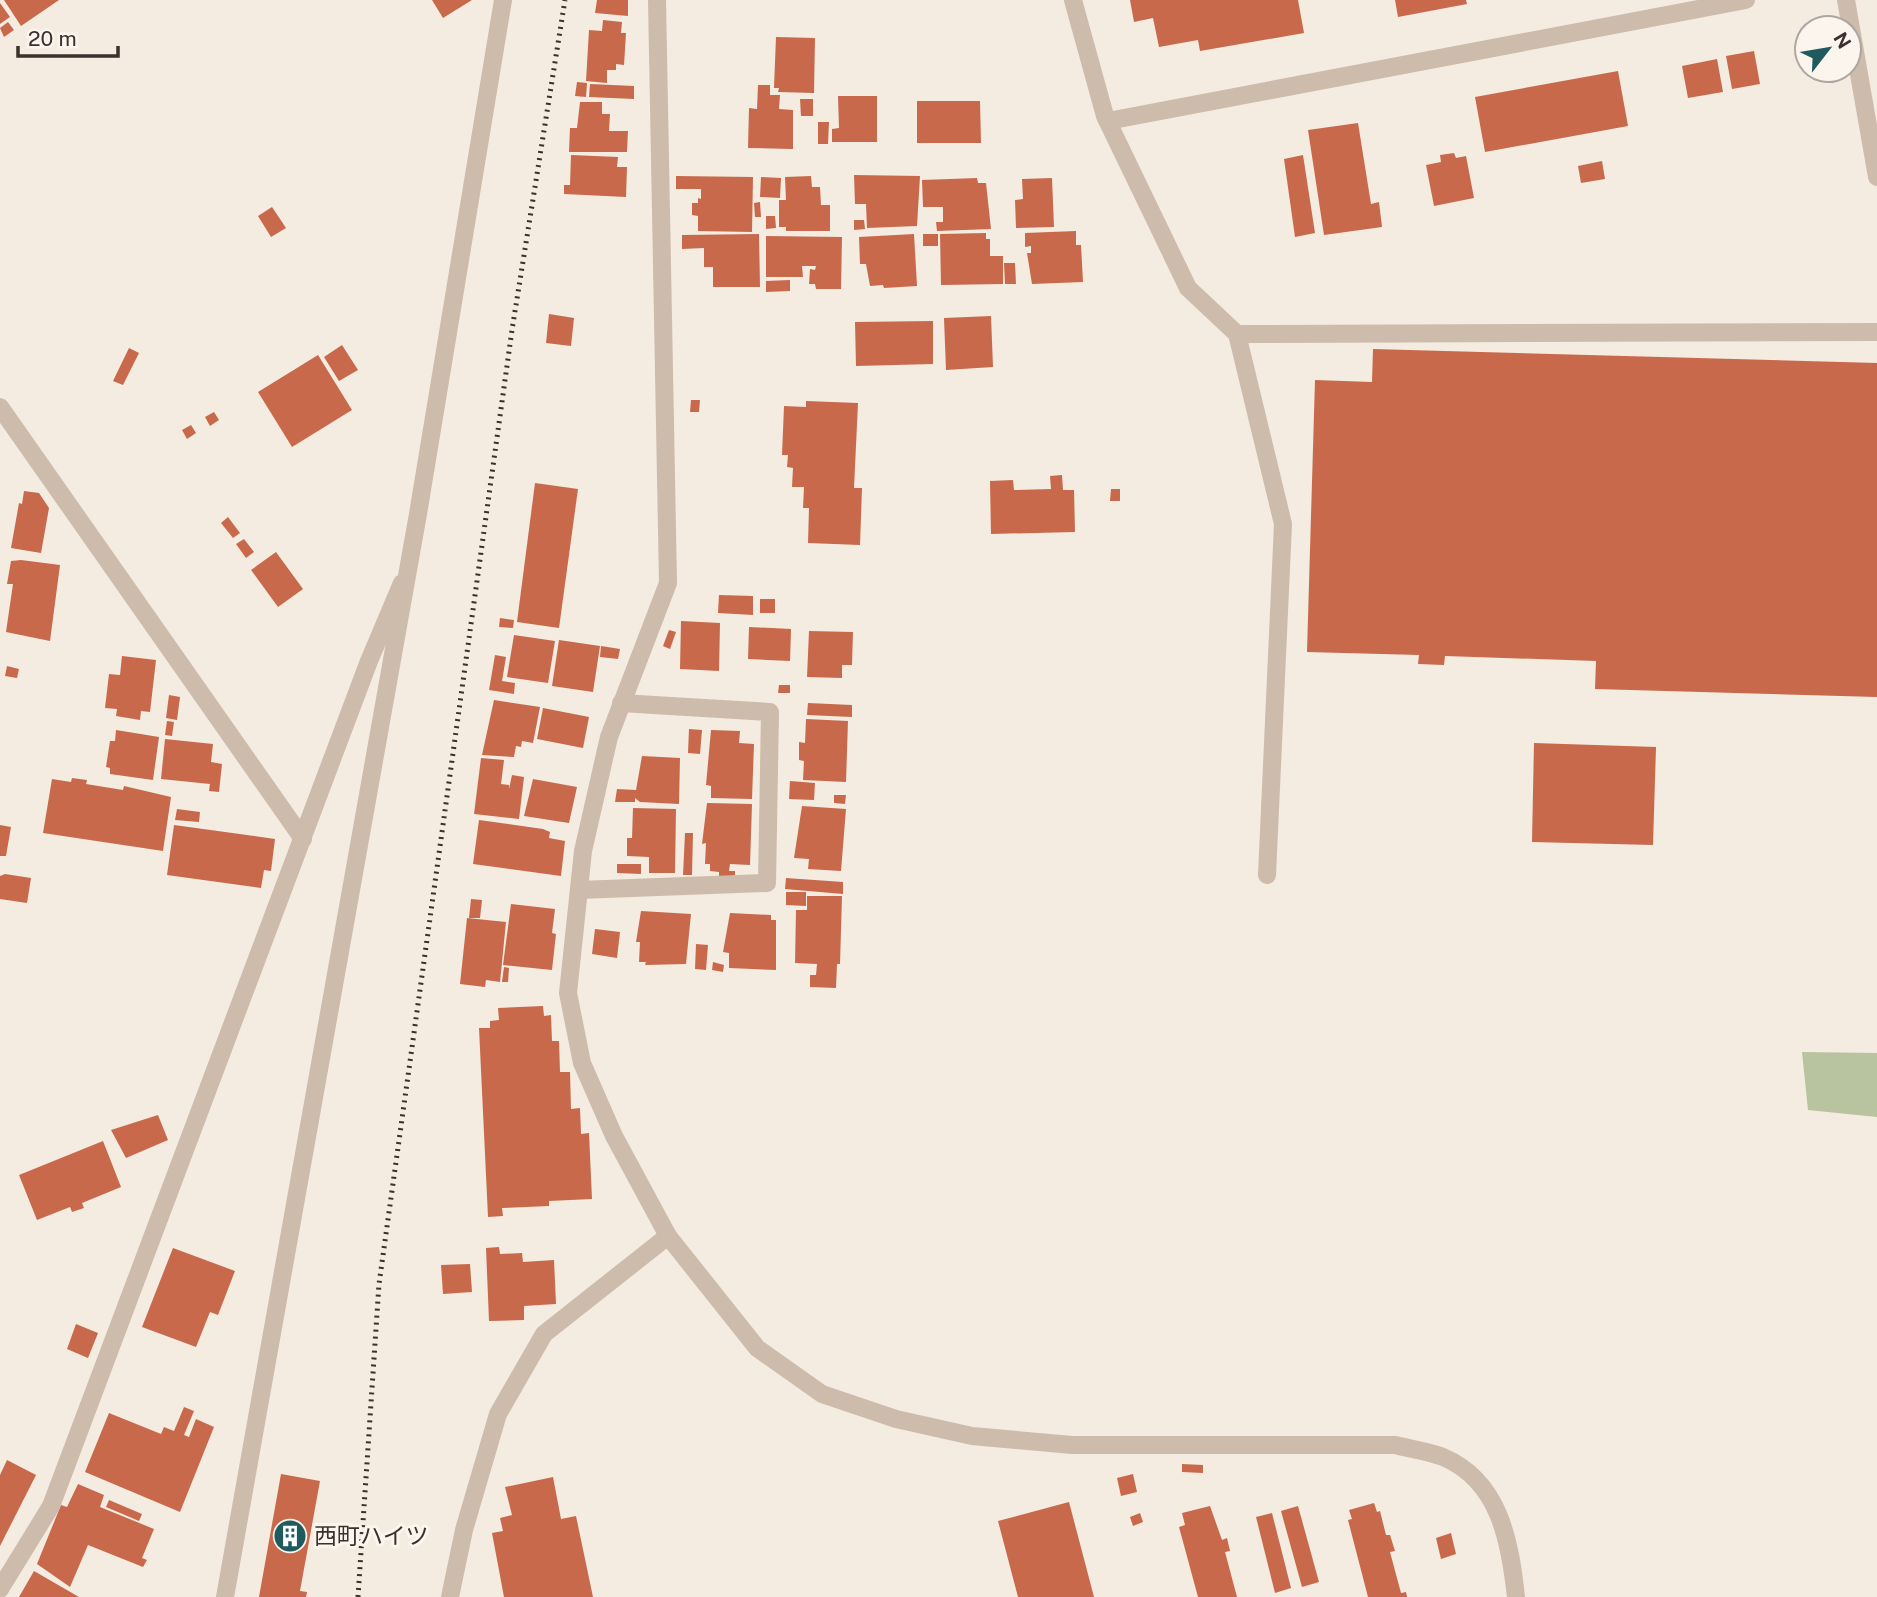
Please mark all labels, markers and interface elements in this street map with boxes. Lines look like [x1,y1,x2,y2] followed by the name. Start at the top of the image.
[18,14,117,58] scale bar
[1793,14,1863,84] north arrow
[28,26,77,51] text: 20 m
[1829,28,1856,52] text: N
[271,1517,309,1555] building icon: 西町ハイツ
[314,1522,429,1549] place label: 西町ハイツ

